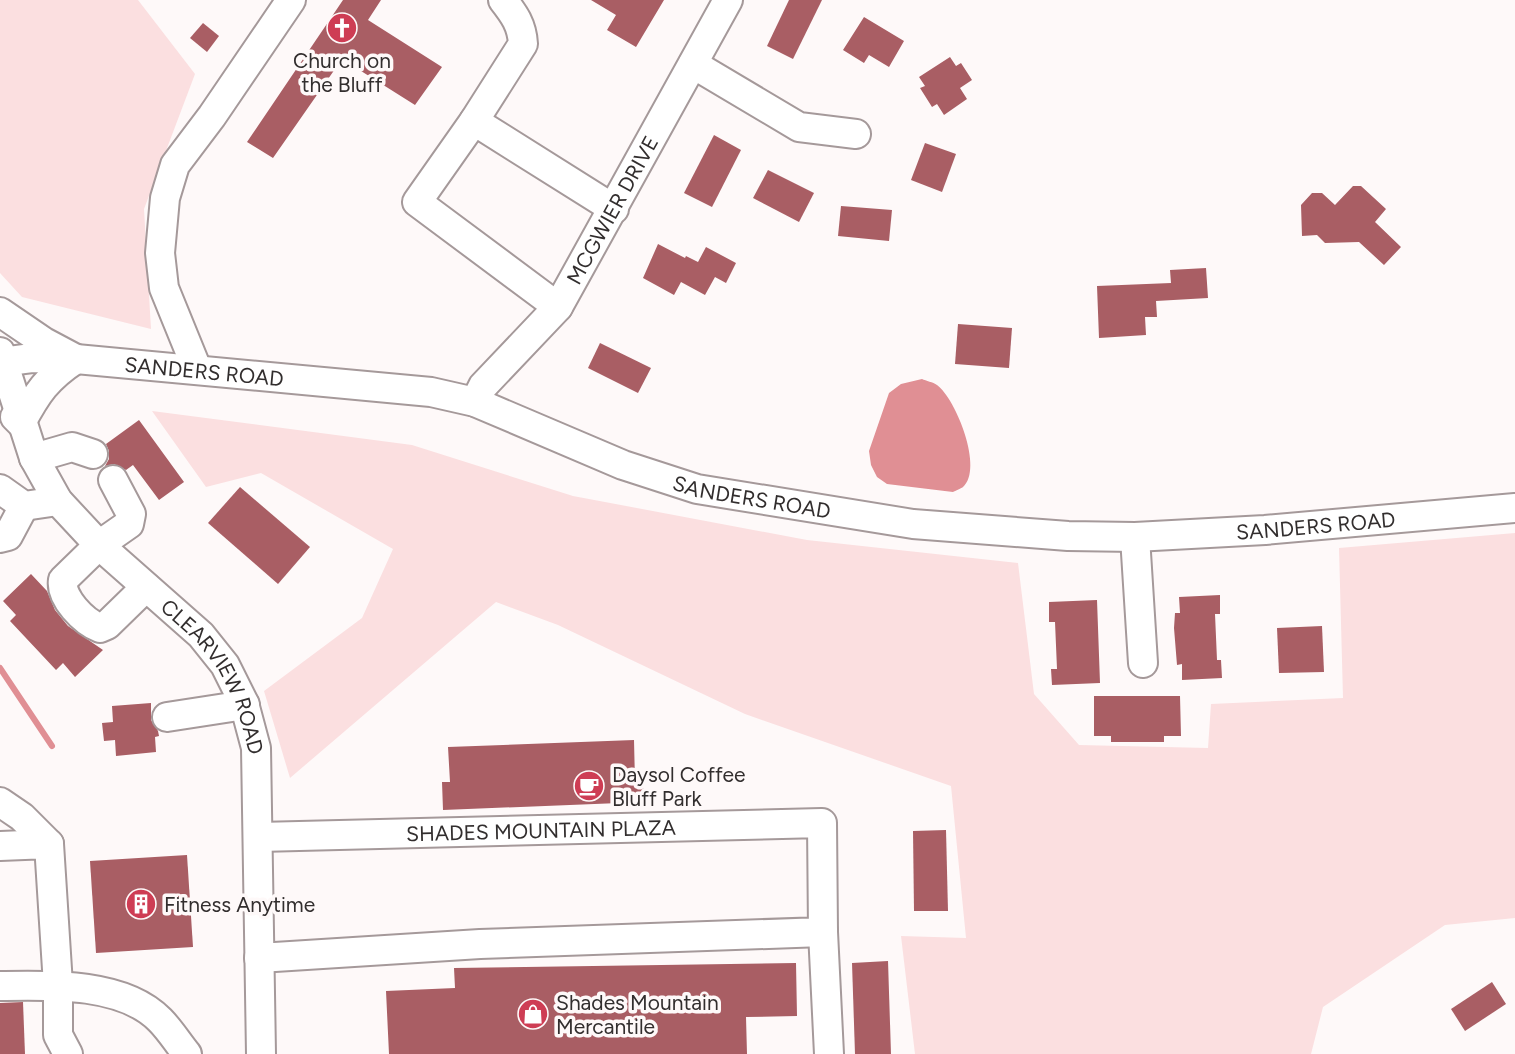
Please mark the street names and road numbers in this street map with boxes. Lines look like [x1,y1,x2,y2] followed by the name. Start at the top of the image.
[561,131,663,288] street label: MCGWIER DRIVE
[124,351,285,391] street label: SANDERS ROAD
[670,470,833,523] street label: SANDERS ROAD
[1236,506,1396,544] street label: SANDERS ROAD
[156,593,270,757] street label: CLEARVIEW ROAD
[406,814,676,846] street label: SHADES MOUNTAIN PLAZA

